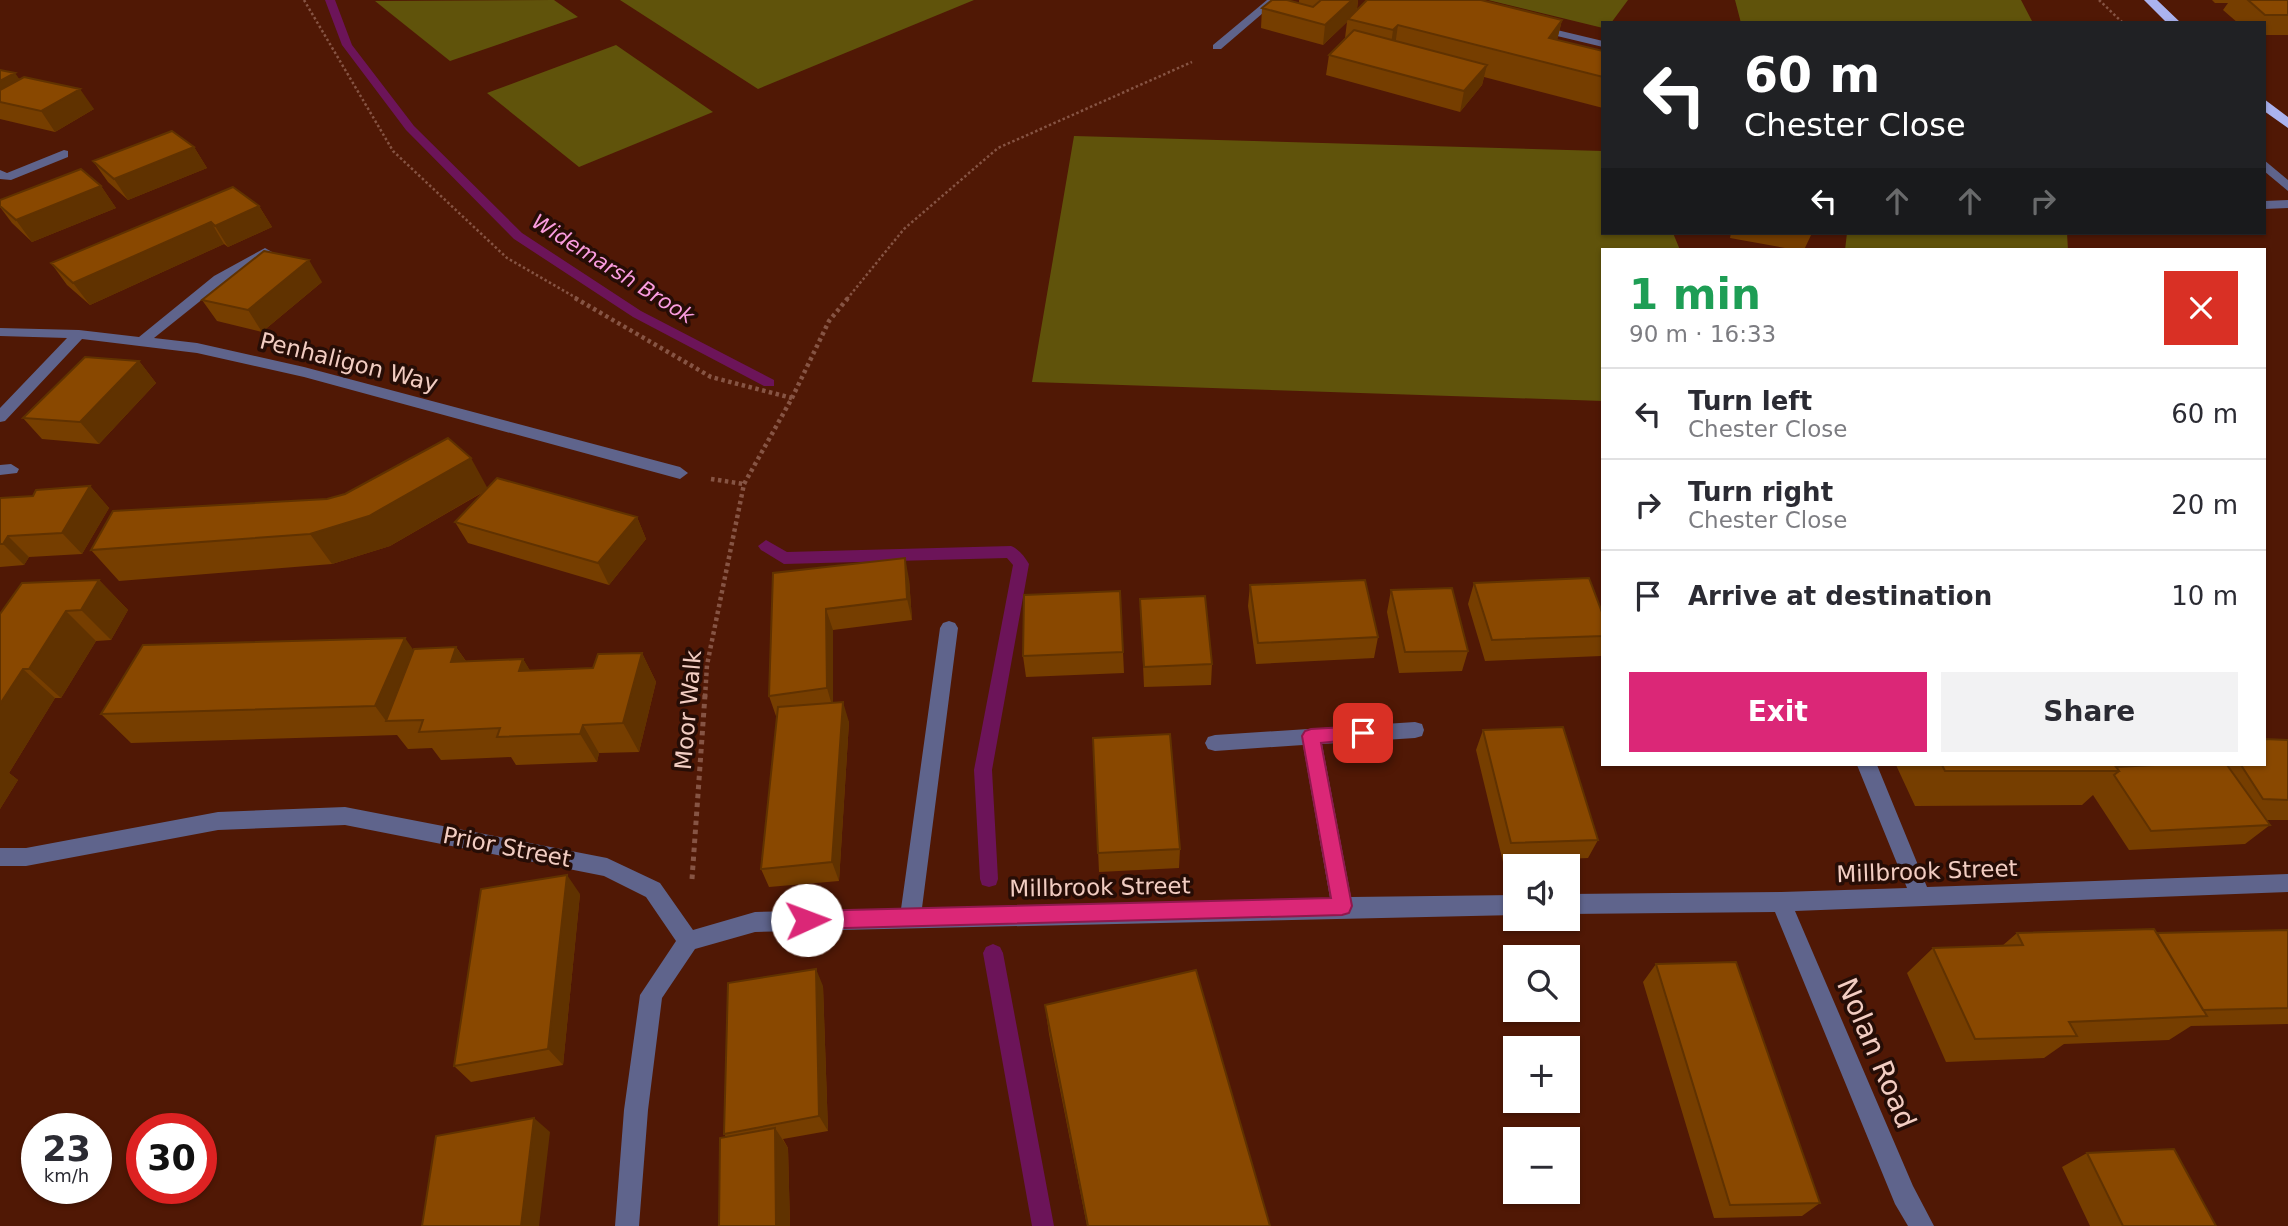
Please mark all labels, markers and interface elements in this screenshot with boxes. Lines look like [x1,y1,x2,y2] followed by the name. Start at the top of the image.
[1744,47,1880,104] text: 60 m
[1629,49,1720,140] icon: left
[1744,106,1966,144] text: Chester Close
[1805,182,1843,220] icon: left
[1878,182,1916,220] icon: ahead
[1951,182,1989,220] icon: ahead
[2024,182,2062,220] icon: right
[528,209,699,329] water label: Widemarsh Brook
[1629,270,1761,319] text: 1 min
[2164,271,2238,345] button: close
[1629,321,1776,347] text: 90 m · 16:33
[257,327,441,397] street label: Penhaligon Way
[1688,386,1812,416] text: Turn left
[1629,395,1667,433] icon: left
[2171,399,2238,429] text: 60 m
[1688,416,1847,442] text: Chester Close
[1688,477,1833,507] text: Turn right
[1629,486,1667,524] icon: right
[2171,490,2238,520] text: 20 m
[1688,507,1847,533] text: Chester Close
[1629,577,1667,615] icon: arrive
[1688,581,1992,611] text: Arrive at destination
[2171,581,2238,611] text: 10 m
[670,649,706,771] street label: Moor Walk
[1629,672,1927,752] button: Exit
[1941,672,2238,752] button: Share
[1333,703,1393,763] pin
[1344,714,1382,752] icon: arrive
[441,822,573,872] street label: Prior Street
[1503,854,1580,1204] map controls
[1503,854,1580,931] button: sound
[1836,855,2018,887] street label: Millbrook Street
[1009,872,1191,902] street label: Millbrook Street
[770,883,844,957] position arrow
[1503,945,1580,1022] button: search
[1830,973,1923,1133] street label: Nolan Road
[1503,1036,1580,1113] button: +
[126,1113,217,1204] speed limit sign: 30
[1503,1127,1580,1204] button: −
[42,1129,91,1169] text: 23
[44,1165,89,1186] text: km/h

